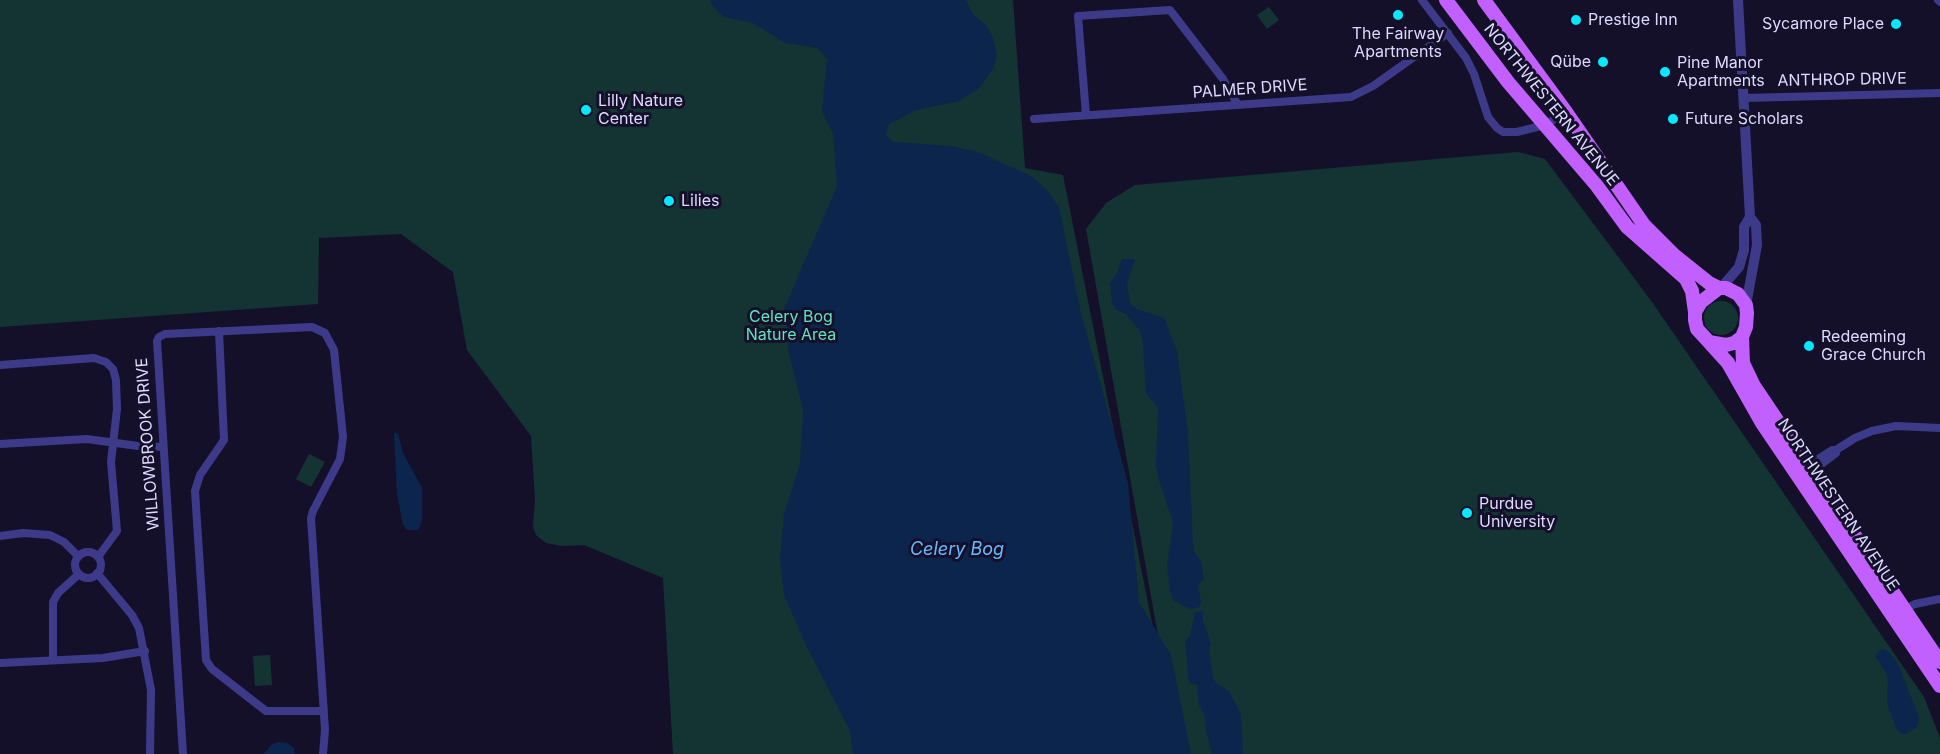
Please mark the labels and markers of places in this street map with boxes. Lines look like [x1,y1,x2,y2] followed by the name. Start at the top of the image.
[1391,8,1405,22] marker: The Fairway Apartments
[1588,10,1678,30] place label: Prestige Inn
[1569,13,1583,27] marker: Prestige Inn
[1762,14,1884,34] place label: Sycamore Place
[1889,17,1903,31] marker: Sycamore Place
[1352,24,1444,62] place label: The Fairway Apartments
[1550,52,1591,72] place label: Qübe
[1677,53,1765,91] place label: Pine Manor Apartments
[1596,55,1610,69] marker: Qübe
[1658,65,1672,79] marker: Pine Manor Apartments
[598,91,683,129] place label: Lilly Nature Center
[579,103,593,117] marker: Lilly Nature Center
[1685,109,1803,129] place label: Future Scholars
[1666,112,1680,126] marker: Future Scholars
[681,191,719,211] place label: Lilies
[662,194,676,208] marker: Lilies
[1821,327,1926,365] place label: Redeeming Grace Church
[1802,339,1816,353] marker: Redeeming Grace Church
[1479,494,1555,532] place label: Purdue University
[1460,506,1474,520] marker: Purdue University

